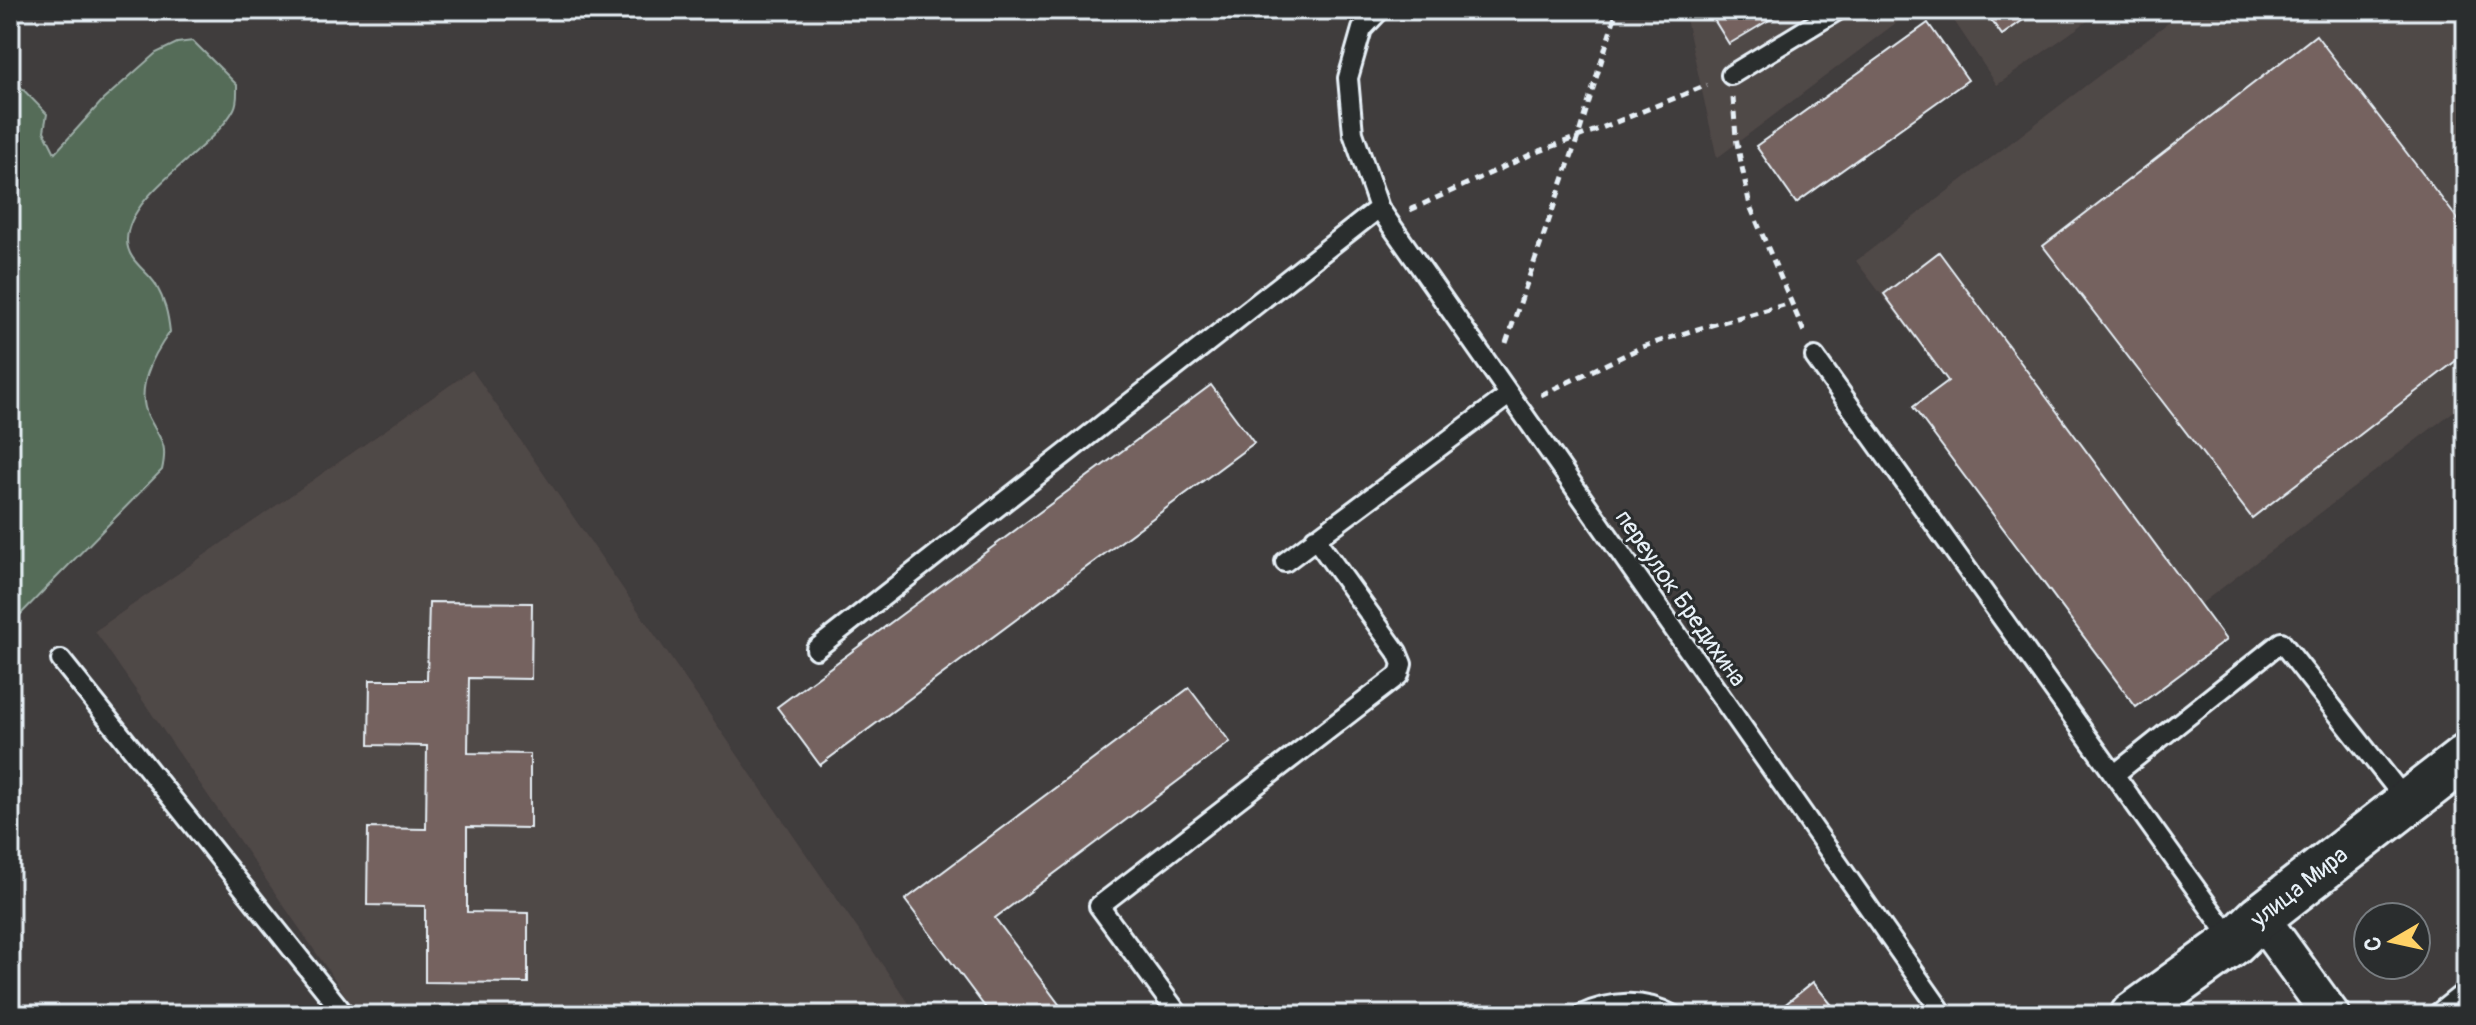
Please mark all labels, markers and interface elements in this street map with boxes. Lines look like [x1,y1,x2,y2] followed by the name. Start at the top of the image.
[1609,504,1752,692] street label: переулок Бредихина
[2243,840,2354,934] street label: улица Мира
[2352,901,2432,981] north arrow
[2358,935,2388,953] text: С

